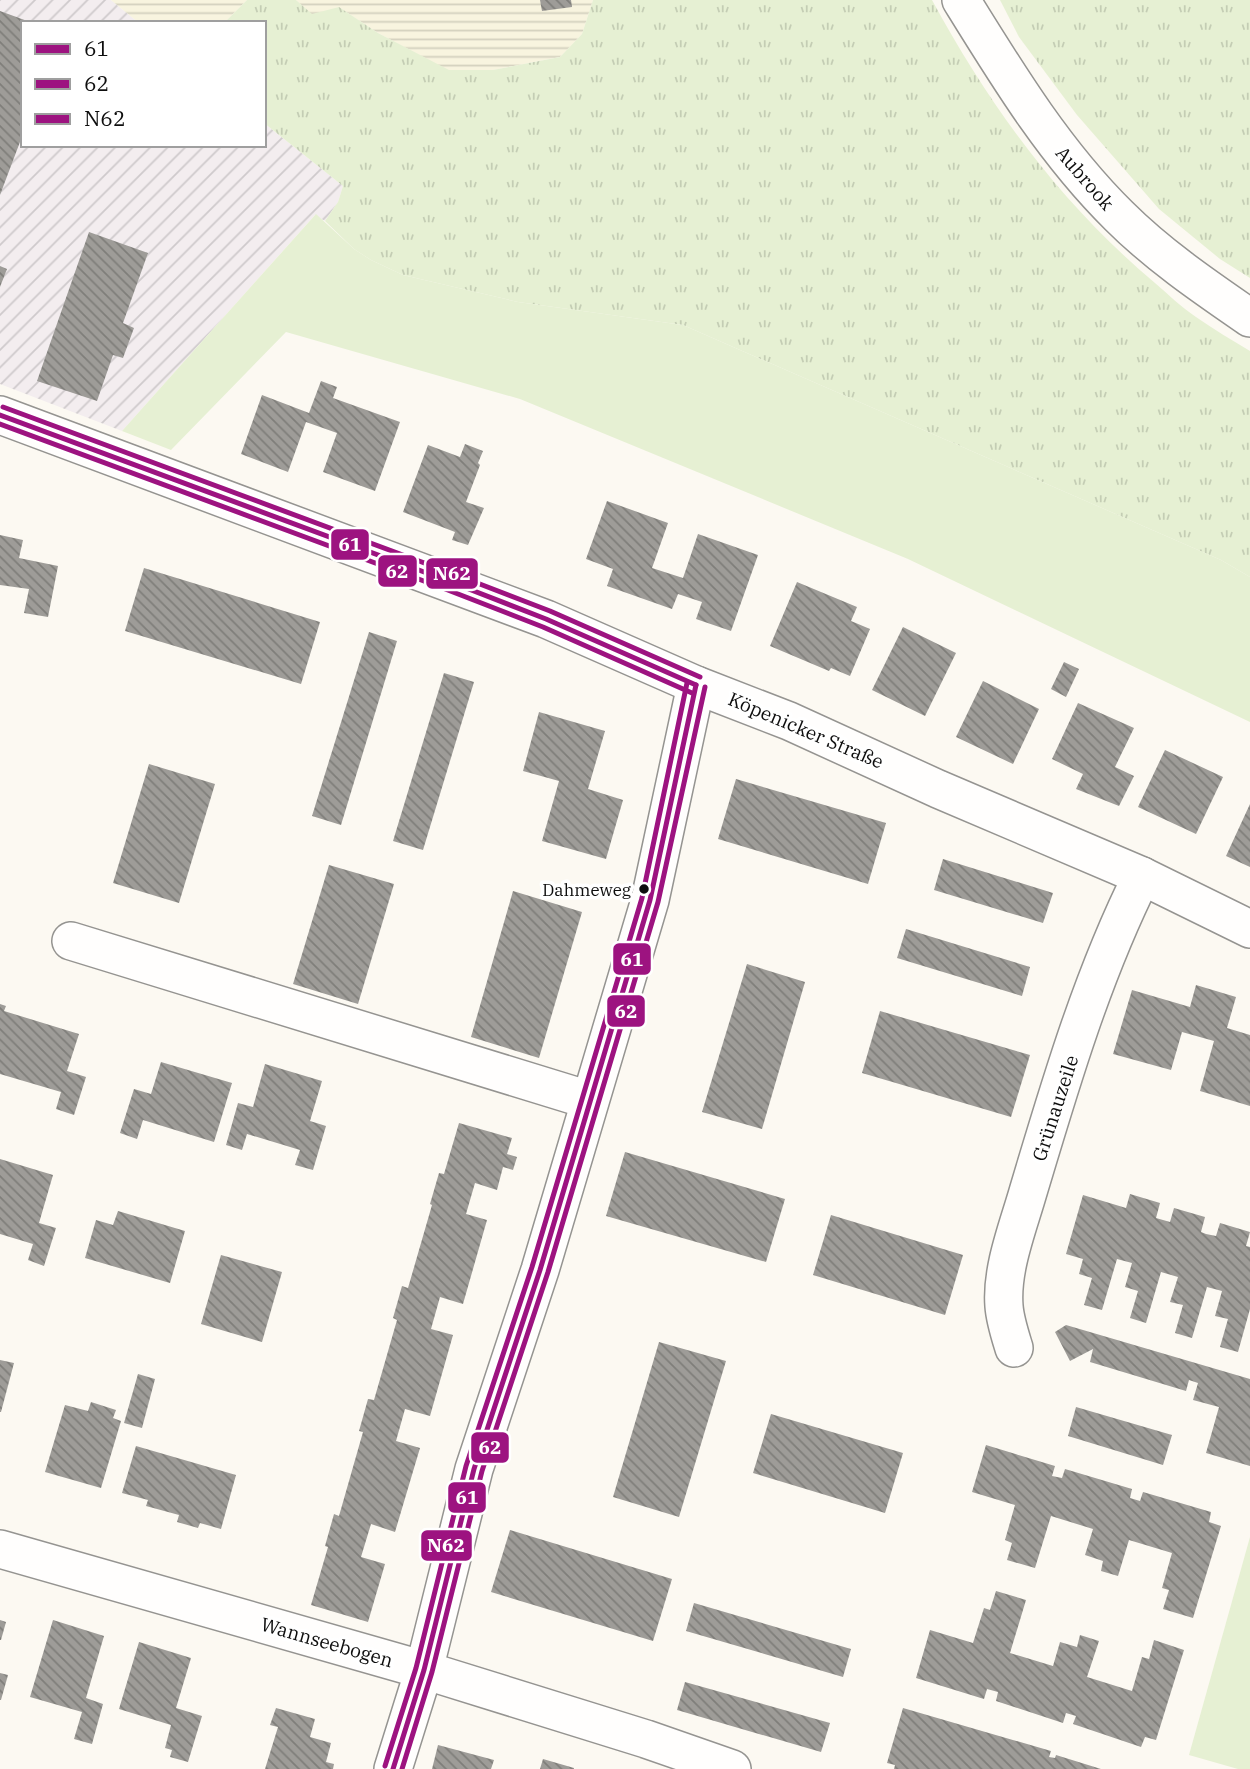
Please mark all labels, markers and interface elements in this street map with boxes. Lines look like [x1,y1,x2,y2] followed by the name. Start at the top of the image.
[21,21,266,147] legend
[84,34,109,62] text: 61
[84,69,109,97] text: 62
[84,104,126,132] text: N62
[1051,141,1119,215] street label: Aubrook
[330,528,370,561] line badge: 61
[339,532,361,556] text: 61
[377,554,418,588] line badge: 62
[425,557,479,590] line badge: N62
[386,559,408,583] text: 62
[433,561,471,585] text: N62
[725,686,887,774] street label: Köpenicker Straße
[542,879,631,901] place label: Dahmeweg
[637,882,651,896] marker: Dahmeweg
[612,942,652,976] line badge: 61
[621,947,643,971] text: 61
[606,994,646,1028] line badge: 62
[615,999,637,1023] text: 62
[1027,1052,1083,1164] street label: Grünauzeile
[470,1431,510,1464] line badge: 62
[479,1435,501,1459] text: 62
[447,1481,487,1514] line badge: 61
[456,1485,478,1509] text: 61
[420,1529,473,1562] line badge: N62
[427,1533,465,1557] text: N62
[258,1612,396,1672] street label: Wannseebogen

